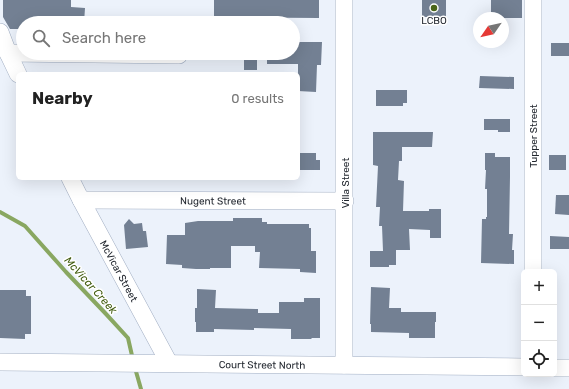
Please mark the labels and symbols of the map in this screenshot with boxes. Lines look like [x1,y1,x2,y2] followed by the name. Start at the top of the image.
[429,3,439,13] marker: LCBO
[473,12,509,48] north arrow
[421,15,447,27] place label: LCBO
[528,104,540,168] street label: Tupper Street
[340,158,352,208] street label: Villa Street
[180,195,246,208] street label: Nugent Street
[97,238,140,304] street label: McVicar Street
[61,254,120,317] water label: McVicar Creek
[219,359,305,372] street label: Court Street North

